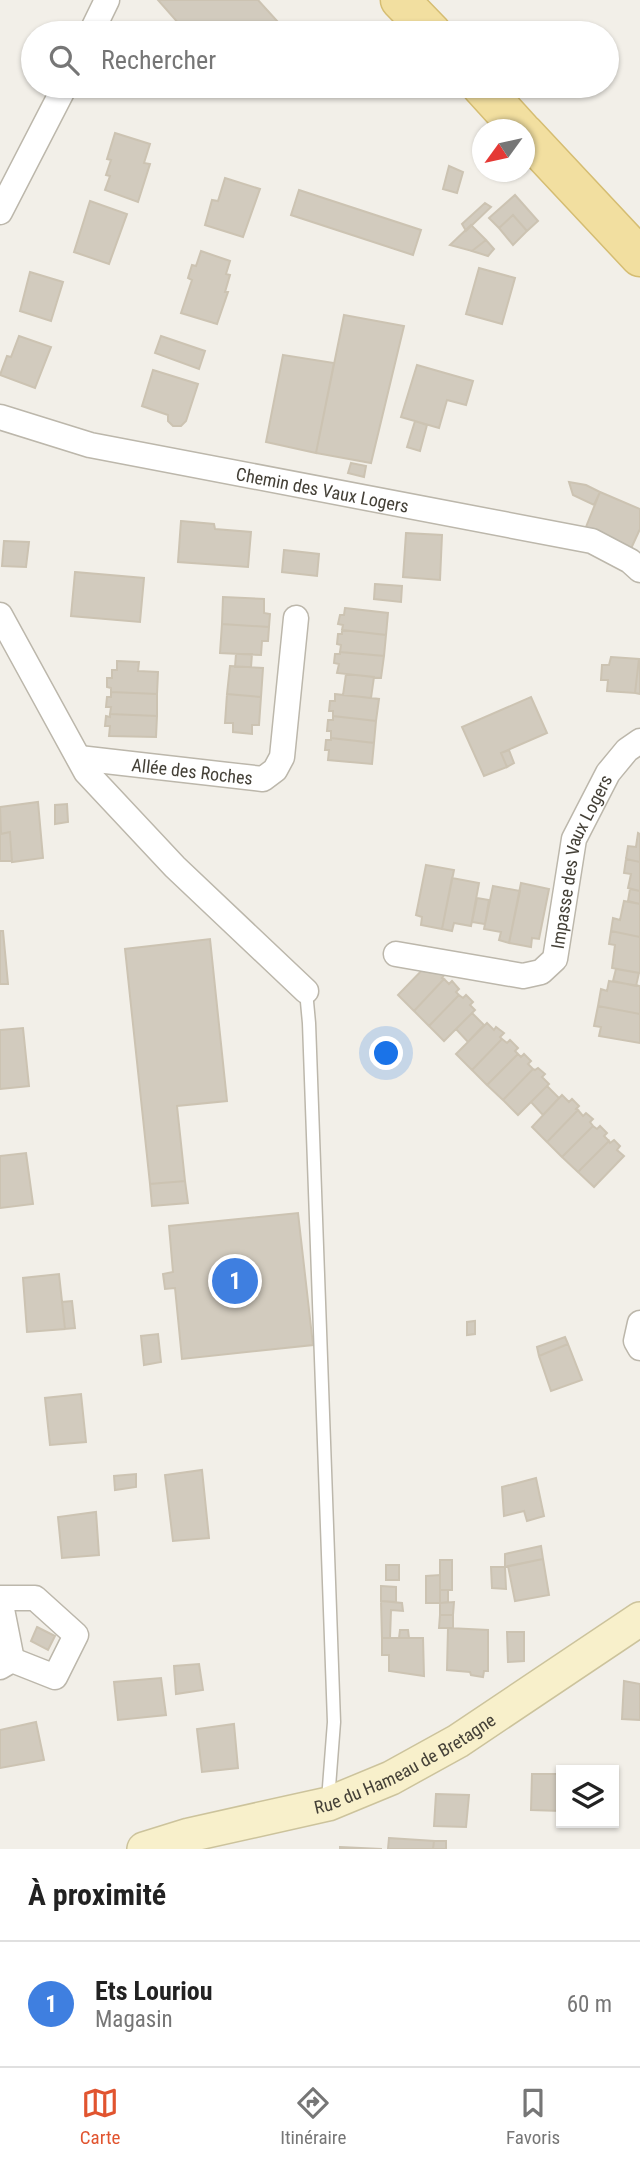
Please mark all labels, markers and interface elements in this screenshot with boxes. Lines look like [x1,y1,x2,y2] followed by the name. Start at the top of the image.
[21,21,619,98] search box
[45,41,83,79] icon: search
[101,45,216,75] text: Rechercher
[472,119,535,182] north arrow
[234,463,411,516] street label: Chemin des Vaux Logers
[131,754,254,788] street label: Allée des Roches
[546,771,616,950] street label: Impasse des Vaux Logers
[369,1036,403,1070] your location
[212,1255,258,1307] pin: 1
[312,1709,499,1817] street label: Rue du Hameau de Bretagne
[556,1765,619,1828] map controls
[556,1765,619,1828] button: layers
[28,1877,166,1912] text: À proximité
[95,1976,213,2006] text: Ets Louriou
[45,1991,57,2018] text: 1
[567,1991,612,2018] text: 60 m
[95,2006,173,2033] text: Magasin
[80,2084,120,2149] tab: Carte
[280,2084,346,2149] tab: Itinéraire
[506,2084,560,2149] tab: Favoris

